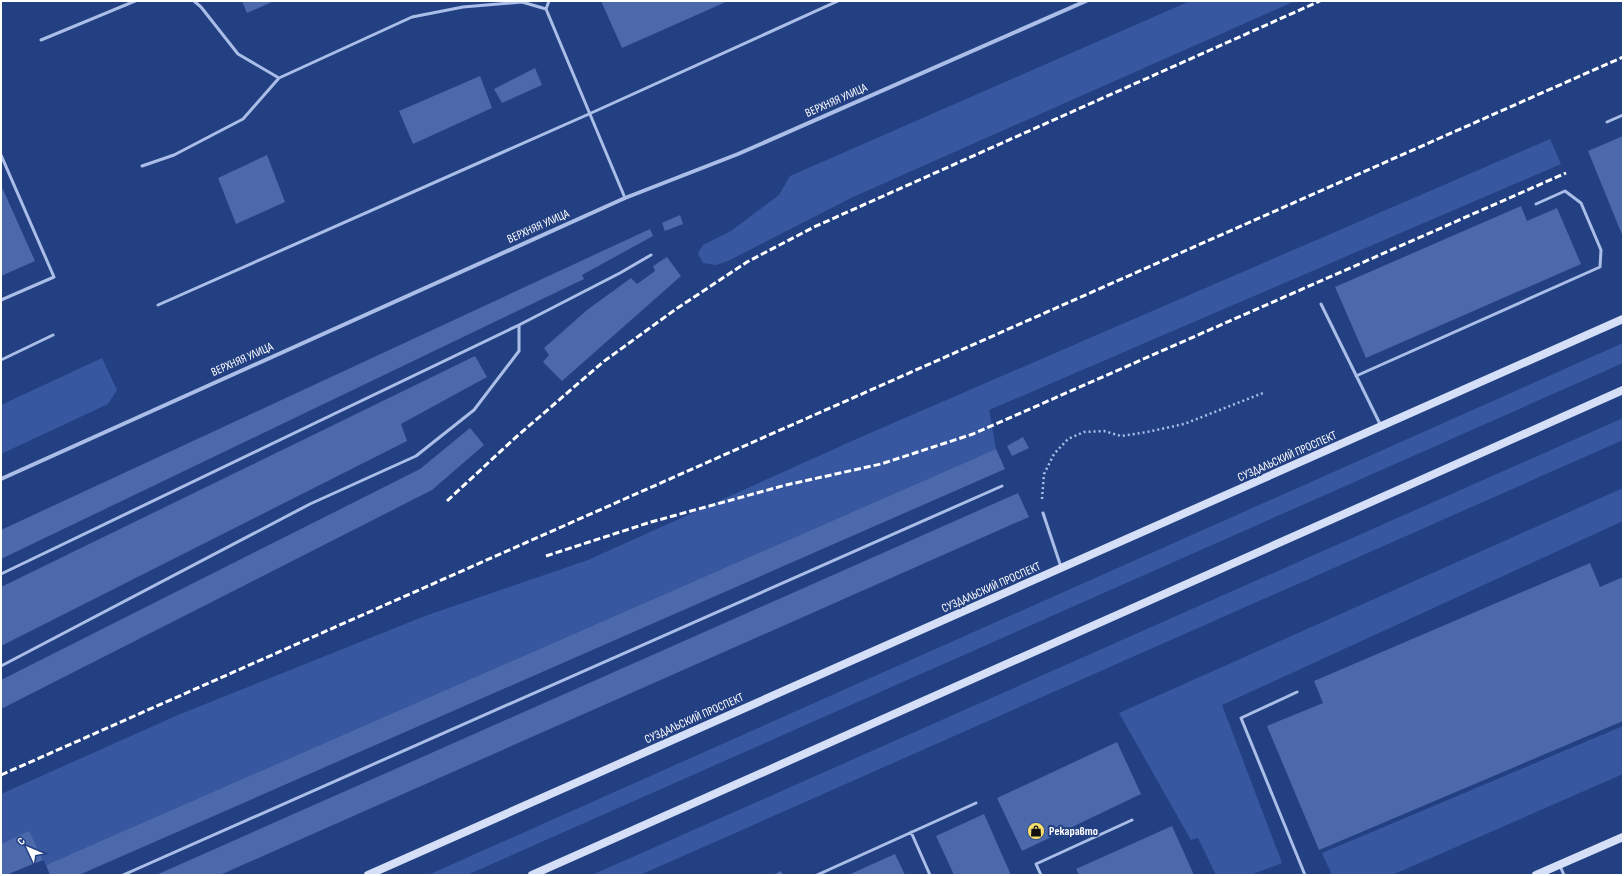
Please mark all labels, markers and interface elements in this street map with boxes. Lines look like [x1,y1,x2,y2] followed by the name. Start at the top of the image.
[803,80,870,121] street label: ВЕРХНЯЯ УЛИЦА
[505,206,572,247] street label: ВЕРХНЯЯ УЛИЦА
[209,339,276,380] street label: ВЕРХНЯЯ УЛИЦА
[1235,428,1339,485] street label: СУЗДАЛЬСКИЙ ПРОСПЕКТ
[939,559,1043,616] street label: СУЗДАЛЬСКИЙ ПРОСПЕКТ
[642,690,746,747] street label: СУЗДАЛЬСКИЙ ПРОСПЕКТ
[1026,821,1046,841] shop icon: Рекаравто
[1049,824,1098,839] place label: Рекаравто
[8,828,48,868] north arrow
[15,835,28,848] text: С

